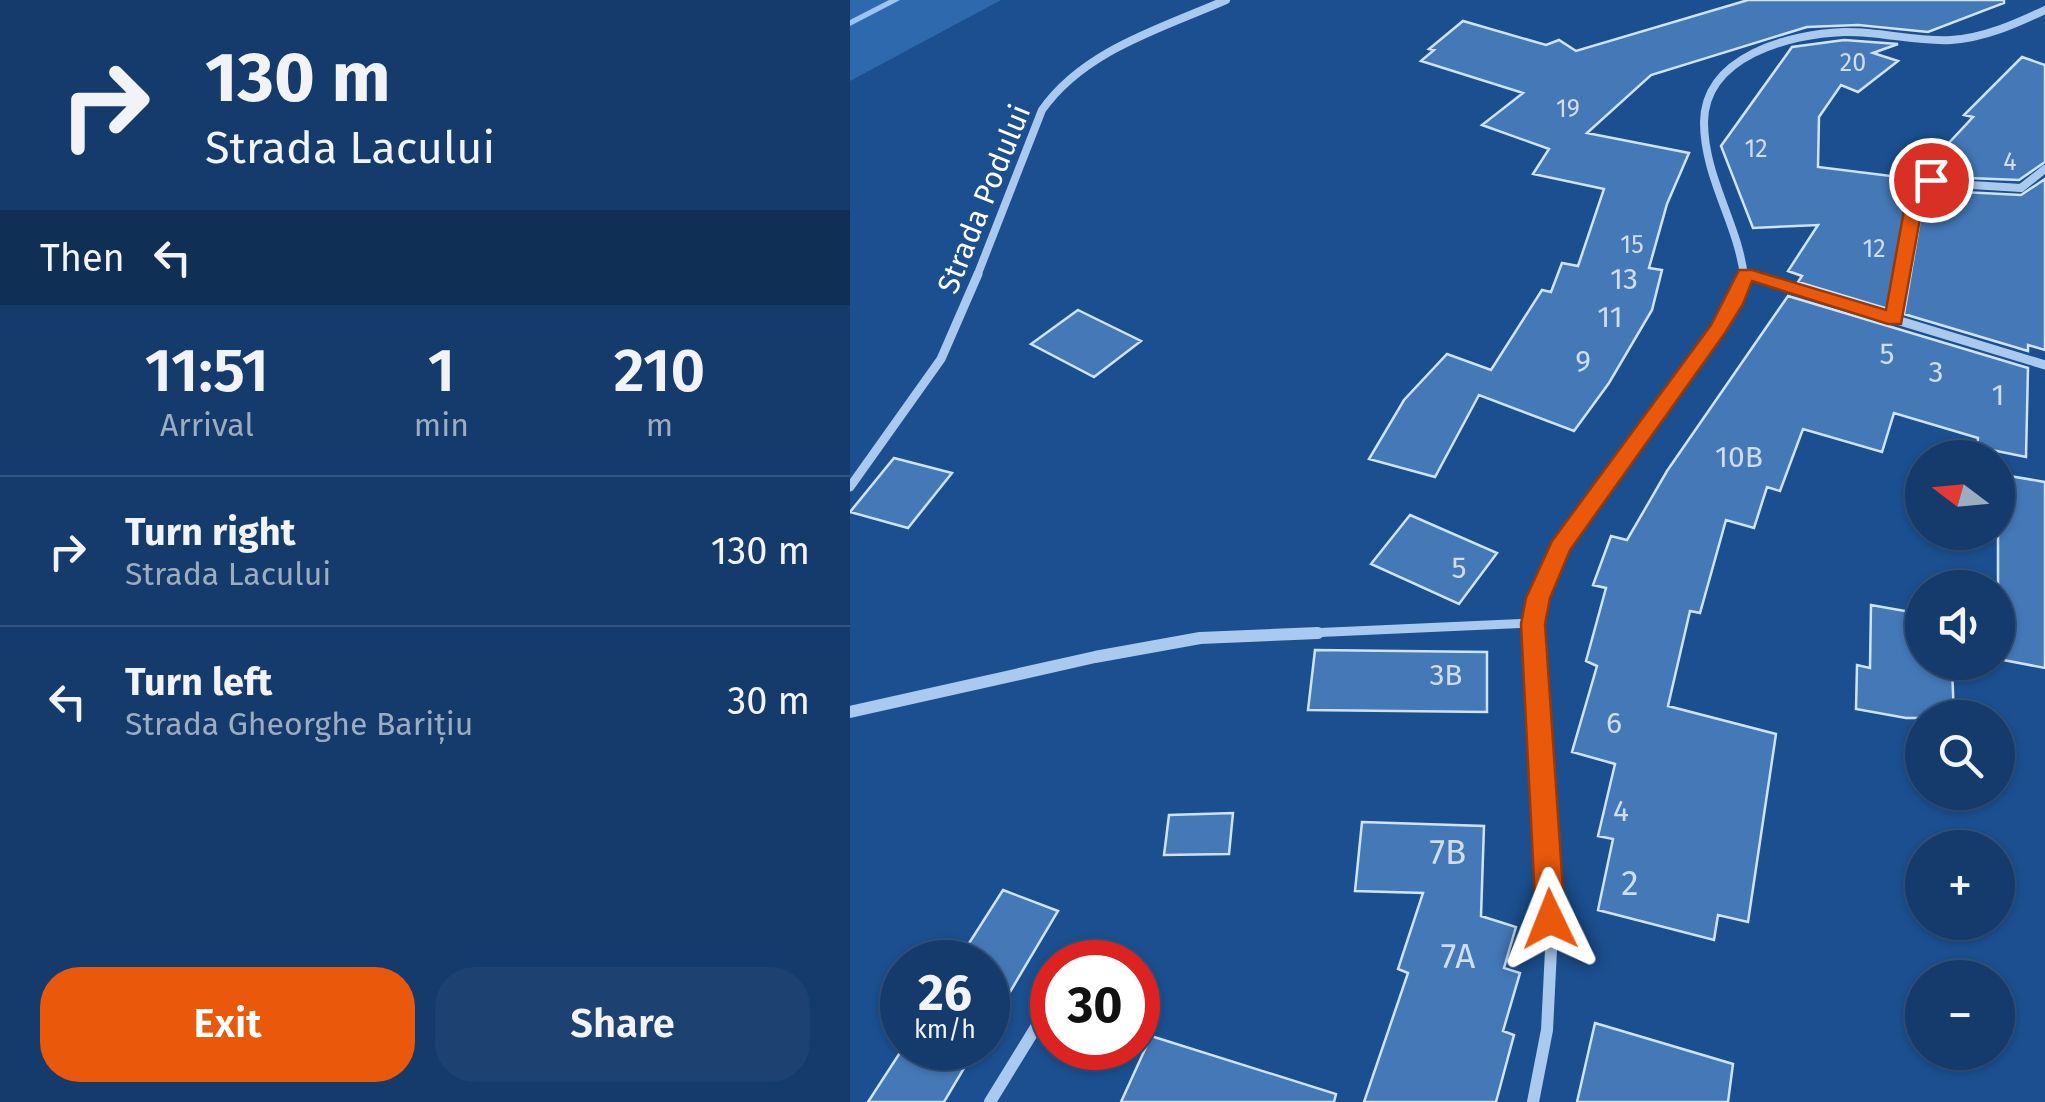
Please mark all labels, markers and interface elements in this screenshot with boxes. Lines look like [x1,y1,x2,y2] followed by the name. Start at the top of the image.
[205,36,391,120] text: 130 m
[40,40,170,170] icon: right
[1840,48,1866,78] house number: 20
[1556,94,1580,124] house number: 19
[930,99,1038,299] street label: Strada Podului
[205,121,495,175] text: Strada Lacului
[1744,134,1768,164] house number: 12
[1889,138,1974,223] pin
[2003,147,2017,177] house number: 4
[1904,153,1959,208] icon: arrive
[145,230,200,285] icon: left
[1620,230,1644,260] house number: 15
[1862,234,1886,264] house number: 12
[40,235,125,281] text: Then
[1610,261,1638,297] house number: 13
[1597,299,1623,335] house number: 11
[145,335,269,407] text: 11:51
[428,335,455,407] text: 1
[614,335,705,407] text: 210
[1879,336,1895,372] house number: 5
[1575,343,1591,379] house number: 9
[1929,354,1943,390] house number: 3
[1992,377,2005,413] house number: 1
[160,406,254,444] text: Arrival
[414,406,469,444] text: min
[646,406,673,444] text: m
[1715,439,1763,475] house number: 10B
[1905,440,2015,550] north arrow
[1905,440,2015,1070] map controls
[125,509,295,555] text: Turn right
[40,524,95,579] icon: right
[711,528,810,574] text: 130 m
[1451,550,1467,586] house number: 5
[125,555,331,593] text: Strada Lacului
[1905,570,2015,680] button: sound
[1429,657,1463,693] house number: 3B
[125,659,272,705] text: Turn left
[40,674,95,729] icon: left
[727,678,810,724] text: 30 m
[1905,700,2015,810] button: search
[125,705,473,743] text: Strada Gheorghe Barițiu
[1606,705,1622,741] house number: 6
[1613,793,1629,829] house number: 4
[1905,830,2015,940] button: +
[1430,831,1466,873] house number: 7B
[1621,862,1639,904] house number: 2
[1498,867,1602,971] position arrow
[1441,935,1475,977] house number: 7A
[1030,940,1160,1070] speed limit sign: 30
[1905,960,2015,1070] button: −
[918,963,972,1023] text: 26
[40,967,415,1082] button: Exit
[435,967,810,1082] button: Share
[914,1015,976,1045] text: km/h

